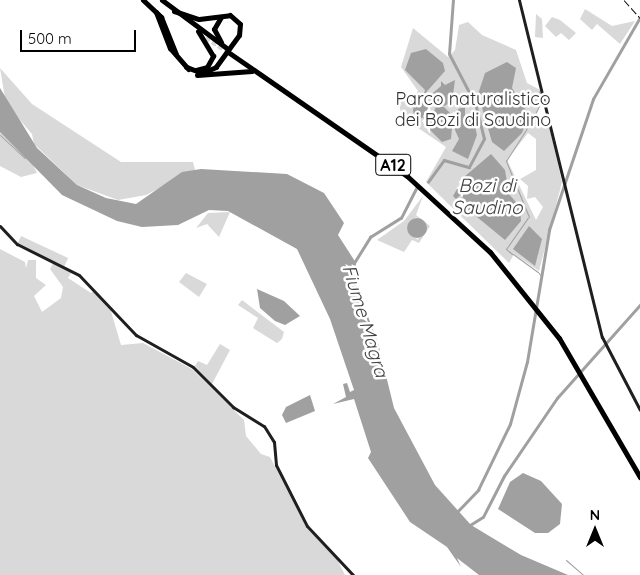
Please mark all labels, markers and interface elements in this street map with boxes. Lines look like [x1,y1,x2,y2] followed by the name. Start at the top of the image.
[22,20,139,52] scale bar
[28,29,72,48] text: 500 m
[395,89,551,132] park label: Parco naturalistico dei Bozi di Saudino
[374,152,412,178] road number: A12
[452,175,522,219] water label: Bozi di Saudino
[337,262,393,380] water label: Fiume Magra
[570,505,620,555] north arrow
[590,506,600,524] text: N

